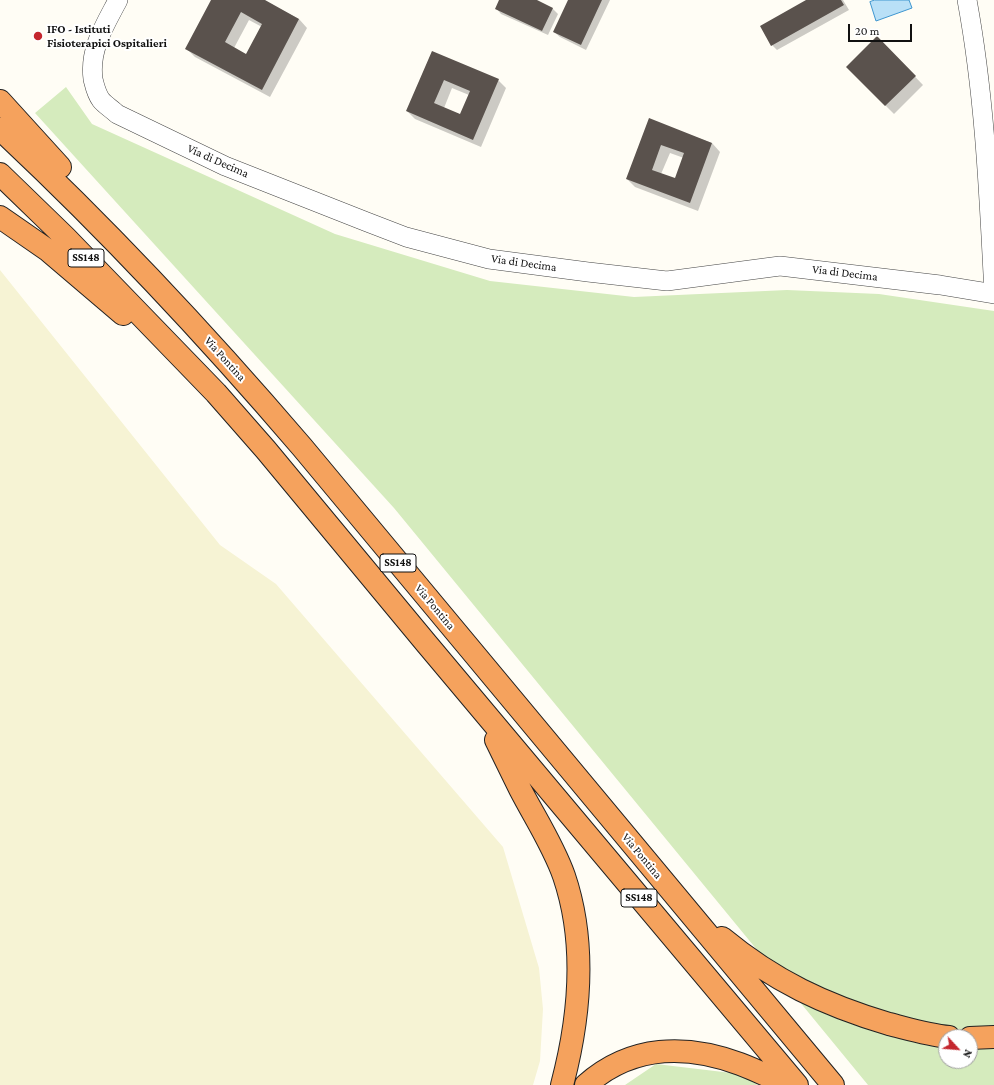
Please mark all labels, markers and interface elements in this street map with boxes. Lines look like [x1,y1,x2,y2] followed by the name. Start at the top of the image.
[850,16,914,42] scale bar
[47,22,167,50] place label: IFO - Istituti Fisioterapici Ospitalieri
[855,24,879,38] text: 20 m
[32,30,44,42] marker: IFO - Istituti Fisioterapici Ospitalieri
[185,141,251,181] street label: Via di Decima
[68,249,104,267] road number: SS148
[490,251,558,275] street label: Via di Decima
[811,262,879,284] street label: Via di Decima
[201,334,249,384] street label: Via Pontina
[380,554,416,572] road number: SS148
[412,581,458,633] street label: Via Pontina
[619,830,665,882] street label: Via Pontina
[621,889,657,907] road number: SS148
[938,1029,978,1069] north arrow
[961,1048,975,1060] text: N

